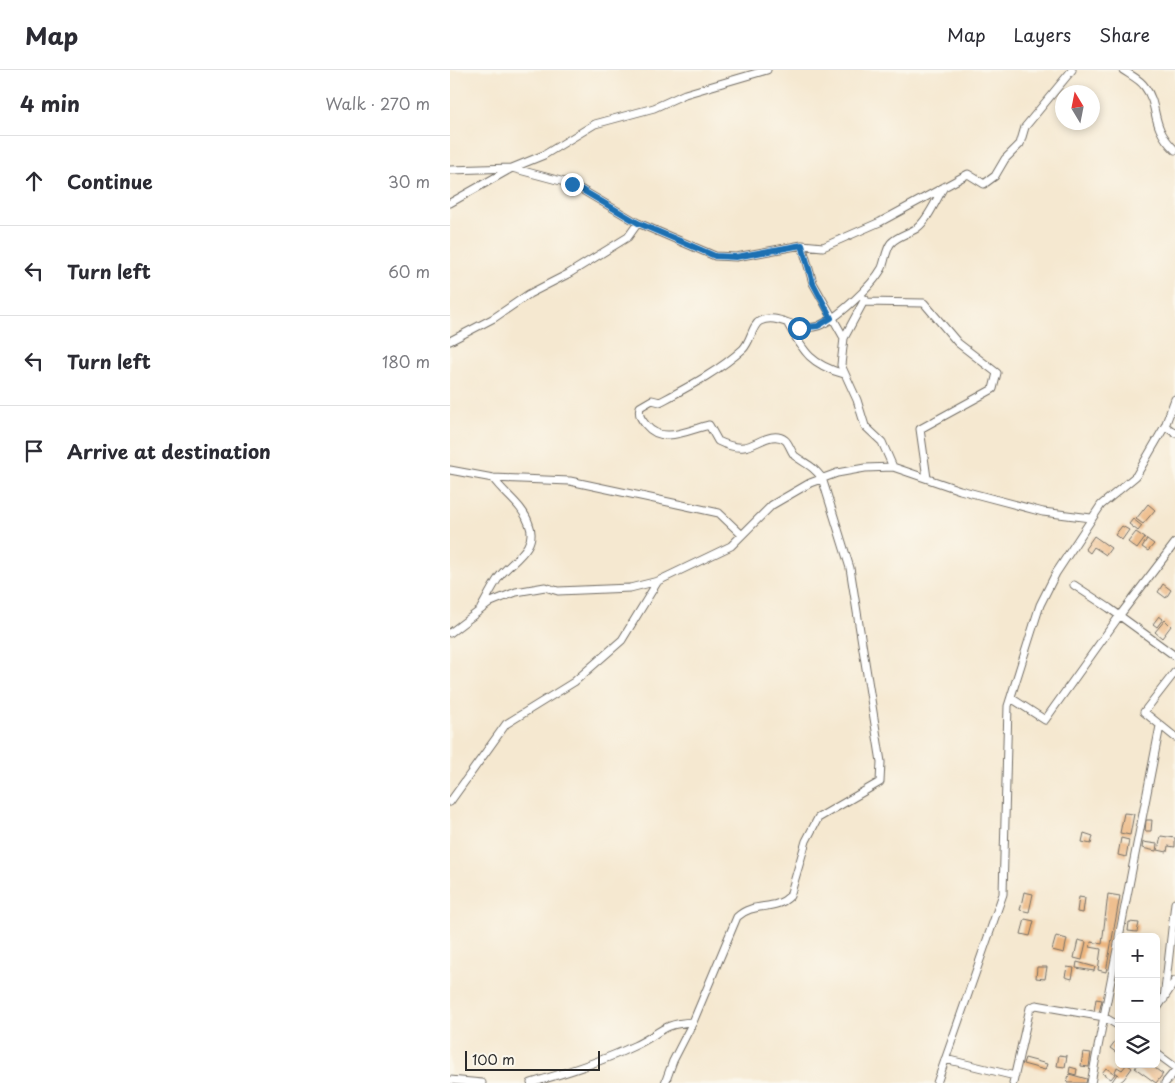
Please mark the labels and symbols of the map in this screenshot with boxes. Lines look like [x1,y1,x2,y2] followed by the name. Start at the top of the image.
[1055,85,1100,130] north arrow
[561,173,584,196] route end
[788,317,811,340] route start
[465,1048,600,1071] scale bar

